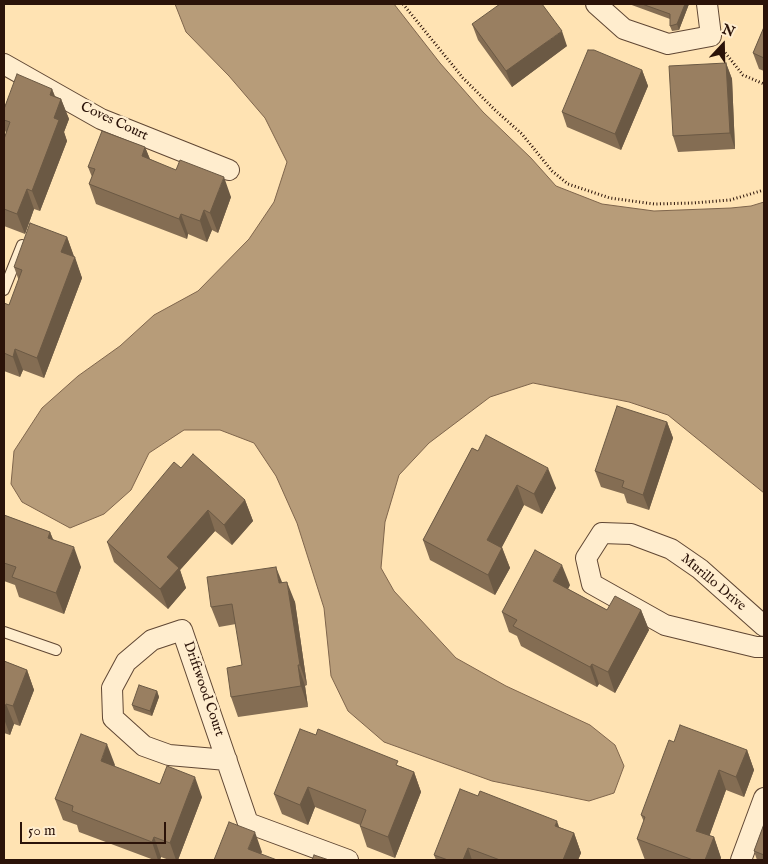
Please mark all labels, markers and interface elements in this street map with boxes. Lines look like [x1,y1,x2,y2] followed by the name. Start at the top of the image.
[698,20,748,70] north arrow
[719,20,737,42] text: N
[78,99,150,145] street label: Coves Court
[677,551,749,615] street label: Murillo Drive
[179,639,227,739] street label: Driftwood Court
[22,812,169,844] scale bar
[28,821,56,840] text: 50 m

